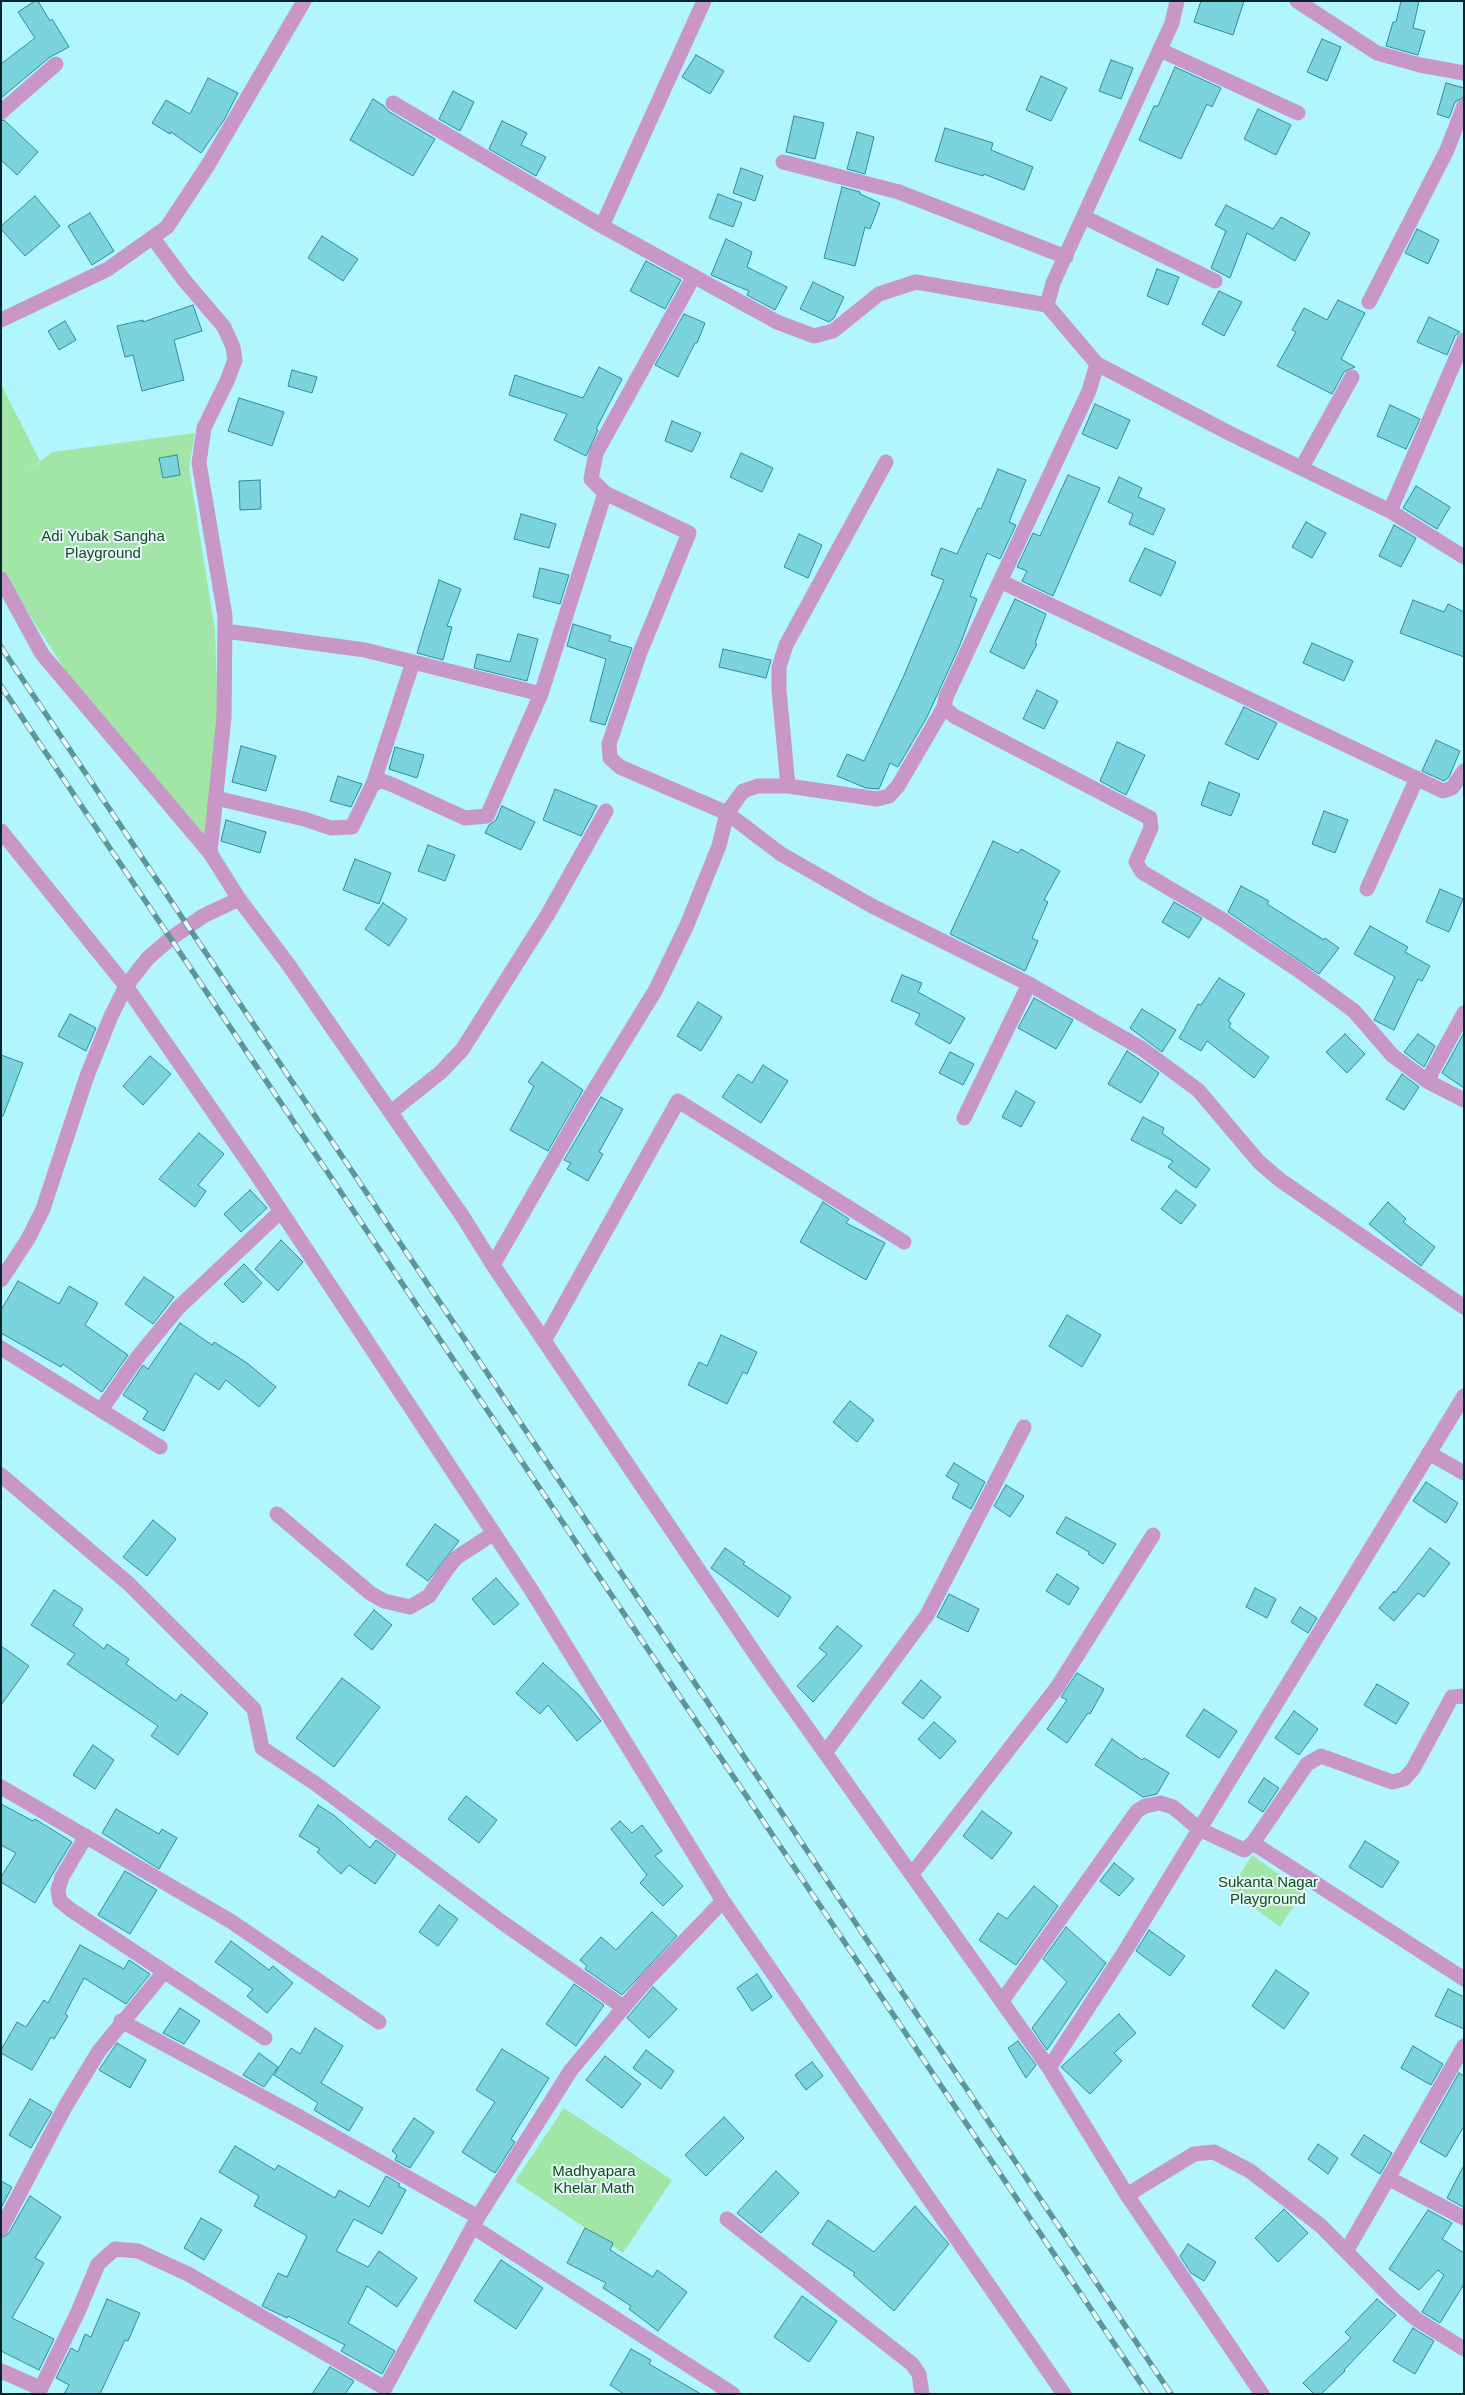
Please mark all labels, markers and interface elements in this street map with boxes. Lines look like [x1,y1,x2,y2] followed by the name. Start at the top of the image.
[41,528,165,563] park label: Adi Yubak Sangha Playground
[1218,1874,1318,1909] park label: Sukanta Nagar Playground
[552,2163,636,2198] park label: Madhyapara Khelar Math

